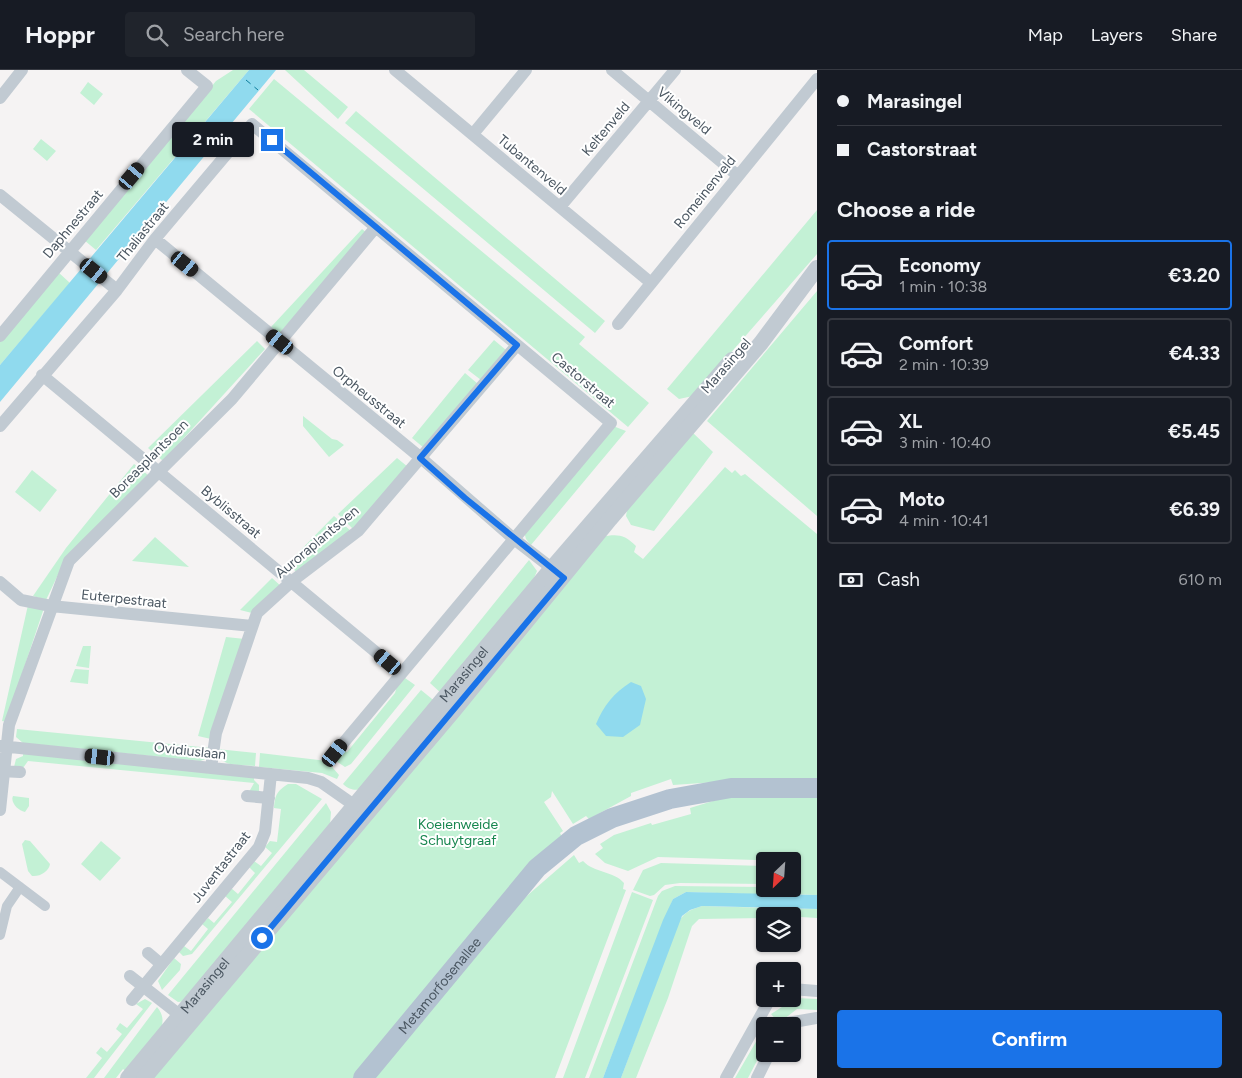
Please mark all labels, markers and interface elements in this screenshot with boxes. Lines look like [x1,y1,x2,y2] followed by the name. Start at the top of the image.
[125,12,475,57] search box
[25,20,95,49] text: Hoppr
[143,21,171,49] icon: search
[183,23,284,46] text: Search here
[1028,24,1063,46] text: Map
[1091,24,1143,46] text: Layers
[1171,24,1217,46] text: Share
[654,84,714,138] street label: Vikingveld
[867,90,962,113] text: Marasingel
[578,98,634,160] street label: Keltenveld
[172,122,254,158] callout: 2 min
[261,129,283,151] route end
[193,130,233,149] text: 2 min
[494,131,570,199] street label: Tubantenveld
[867,138,977,161] text: Castorstraat
[670,152,740,232] street label: Romeinenveld
[116,160,147,192] car
[39,186,107,262] street label: Daphnestraat
[837,196,975,223] text: Choose a ride
[114,199,172,265] street label: Thaliastraat
[168,249,201,279] car
[839,253,884,298] icon: car
[899,254,981,277] text: Economy
[77,256,110,286] car
[1168,264,1220,287] text: €3.20
[899,277,987,296] text: 1 min · 10:38
[263,327,296,357] car
[839,331,884,376] icon: car
[899,332,974,355] text: Comfort
[697,335,755,397] street label: Marasingel
[1169,342,1220,365] text: €4.33
[548,348,618,412] street label: Castorstraat
[899,355,989,374] text: 2 min · 10:39
[329,362,409,432] street label: Orpheusstraat
[839,409,884,454] icon: car
[899,410,922,433] text: XL
[106,416,192,502] street label: Boreasplantsoen
[1168,420,1220,443] text: €5.45
[899,433,991,452] text: 3 min · 10:40
[198,482,264,542] street label: Byblisstraat
[839,487,884,532] icon: car
[899,488,945,511] text: Moto
[1169,498,1220,521] text: €6.39
[272,502,362,582] street label: Auroraplantsoen
[899,511,989,530] text: 4 min · 10:41
[837,566,865,594] icon: cash
[877,568,920,591] text: Cash
[1179,570,1222,589] text: 610 m
[80,586,168,612] street label: Euterpestraat
[436,643,492,706] street label: Marasingel
[371,647,404,677] car
[319,737,350,769] car
[153,739,227,763] street label: Ovidiuslaan
[84,748,115,766] car
[418,816,499,849] park label: Koeienweide Schuytgraaf
[188,828,254,906] street label: Juventastraat
[756,852,801,898] north arrow
[756,852,801,1062] map controls
[756,907,801,952] button: layers
[251,927,273,949] route start
[395,933,485,1037] street label: Metamorfosenallee
[177,954,233,1017] street label: Marasingel
[756,962,801,1007] button: +
[837,1010,1222,1068] button: Confirm
[756,1017,801,1062] button: −

